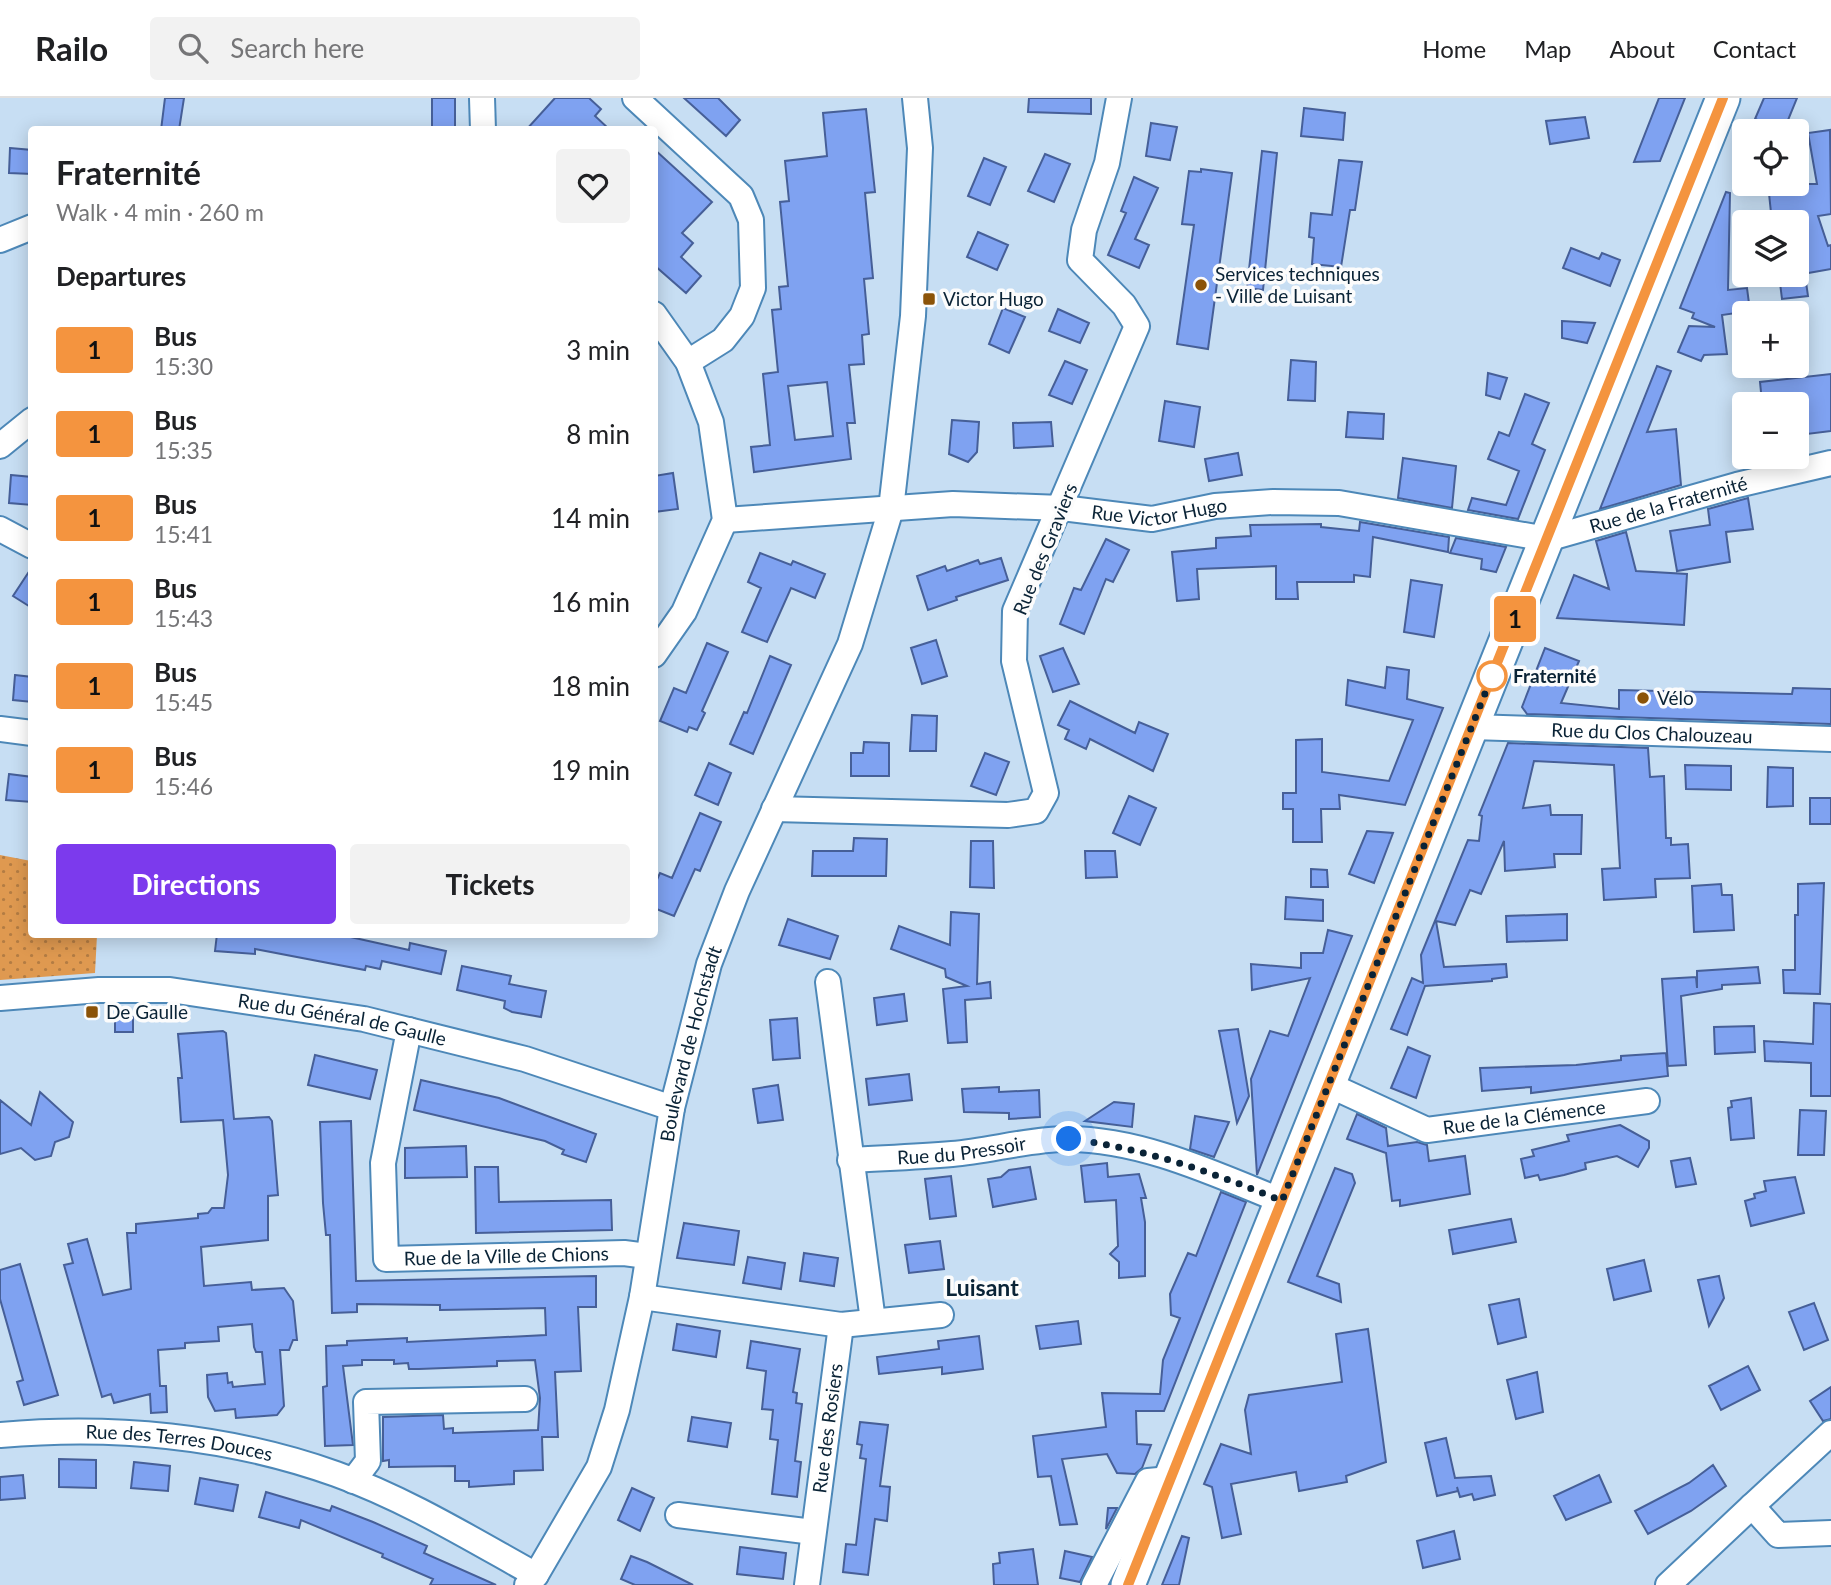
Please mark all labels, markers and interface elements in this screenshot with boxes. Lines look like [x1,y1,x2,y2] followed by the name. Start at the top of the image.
[150,17,640,80] search box
[35,28,108,68] text: Railo
[174,29,212,67] icon: search
[230,32,364,64] text: Search here
[1422,34,1486,63] text: Home
[1524,34,1572,63] text: Map
[1610,34,1675,63] text: About
[1713,34,1796,63] text: Contact
[1732,119,1809,469] map controls
[1732,119,1809,196] button: locate
[556,149,630,223] button: heart
[56,152,201,192] text: Fraternité
[56,198,264,226] text: Walk · 4 min · 260 m
[1732,210,1809,287] button: layers
[56,260,186,292] text: Departures
[1215,262,1380,307] place label: Services techniques - Ville de Luisant
[1193,277,1209,293] marker: Services techniques - Ville de Luisant
[943,287,1044,310] place label: Victor Hugo
[921,291,937,307] marker: Victor Hugo
[1732,301,1809,378] button: +
[154,320,197,352] text: Bus
[566,334,630,366] text: 3 min
[88,335,101,364] text: 1
[154,352,213,380] text: 15:30
[1732,392,1809,469] button: −
[154,404,197,436] text: Bus
[566,418,630,450] text: 8 min
[88,419,101,448] text: 1
[154,436,213,464] text: 15:35
[1587,471,1749,537] street label: Rue de la Fraternité
[1008,480,1081,618] street label: Rue des Graviers
[154,488,197,520] text: Bus
[1090,493,1228,530] street label: Rue Victor Hugo
[551,502,630,534] text: 14 min
[88,503,101,532] text: 1
[154,520,213,548] text: 15:41
[154,572,197,604] text: Bus
[551,586,630,618] text: 16 min
[88,587,101,616] text: 1
[1492,596,1538,642] line badge: 1
[154,604,213,632] text: 15:43
[1508,604,1522,633] text: 1
[154,656,197,688] text: Bus
[1477,661,1507,691] marker: Fraternité
[1513,664,1596,687] place label: Fraternité
[551,670,630,702] text: 18 min
[88,671,101,700] text: 1
[1657,686,1694,709] place label: Vélo
[154,688,213,716] text: 15:45
[1635,690,1651,706] marker: Vélo
[1551,718,1753,747] street label: Rue du Clos Chalouzeau
[154,740,197,772] text: Bus
[551,754,630,786] text: 19 min
[88,755,101,784] text: 1
[154,772,213,800] text: 15:46
[56,844,336,924] button: Directions
[350,844,630,924] button: Tickets
[655,942,726,1143] street label: Boulevard de Hochstadt
[236,988,449,1050] street label: Rue du Général de Gaulle
[106,1000,188,1023] place label: De Gaulle
[84,1004,100,1020] marker: De Gaulle
[1441,1095,1607,1139] street label: Rue de la Clémence
[1051,1121,1086,1156] your location
[896,1131,1028,1169] street label: Rue du Pressoir
[404,1241,609,1270] street label: Rue de la Ville de Chions
[945,1273,1019,1301] district label: Luisant
[807,1362,847,1495] street label: Rue des Rosiers
[85,1420,275,1465] street label: Rue des Terres Douces

